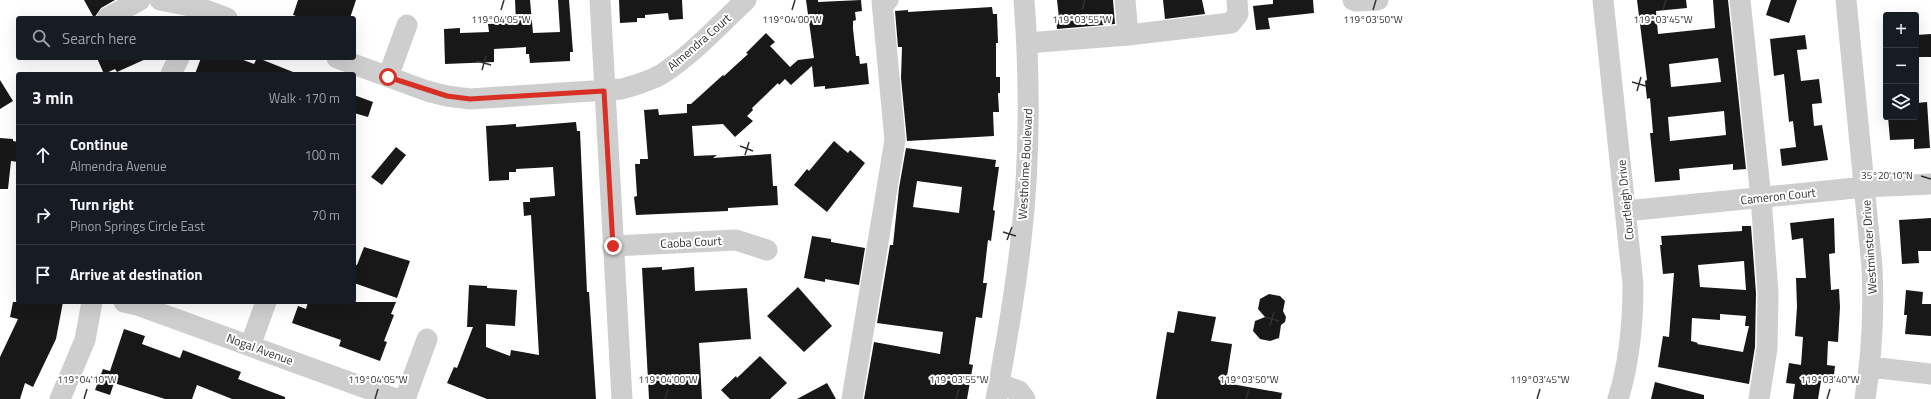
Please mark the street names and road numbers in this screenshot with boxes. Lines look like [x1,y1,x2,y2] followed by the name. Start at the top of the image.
[663,8,736,75] street label: Almendra Court
[1013,108,1037,220] street label: Westholme Boulevard
[1611,159,1639,241] street label: Courtleigh Drive
[1739,183,1817,209] street label: Cameron Court
[1856,199,1882,295] street label: Westminster Drive
[660,231,723,253] street label: Caoba Court
[224,328,296,370] street label: Nogal Avenue

